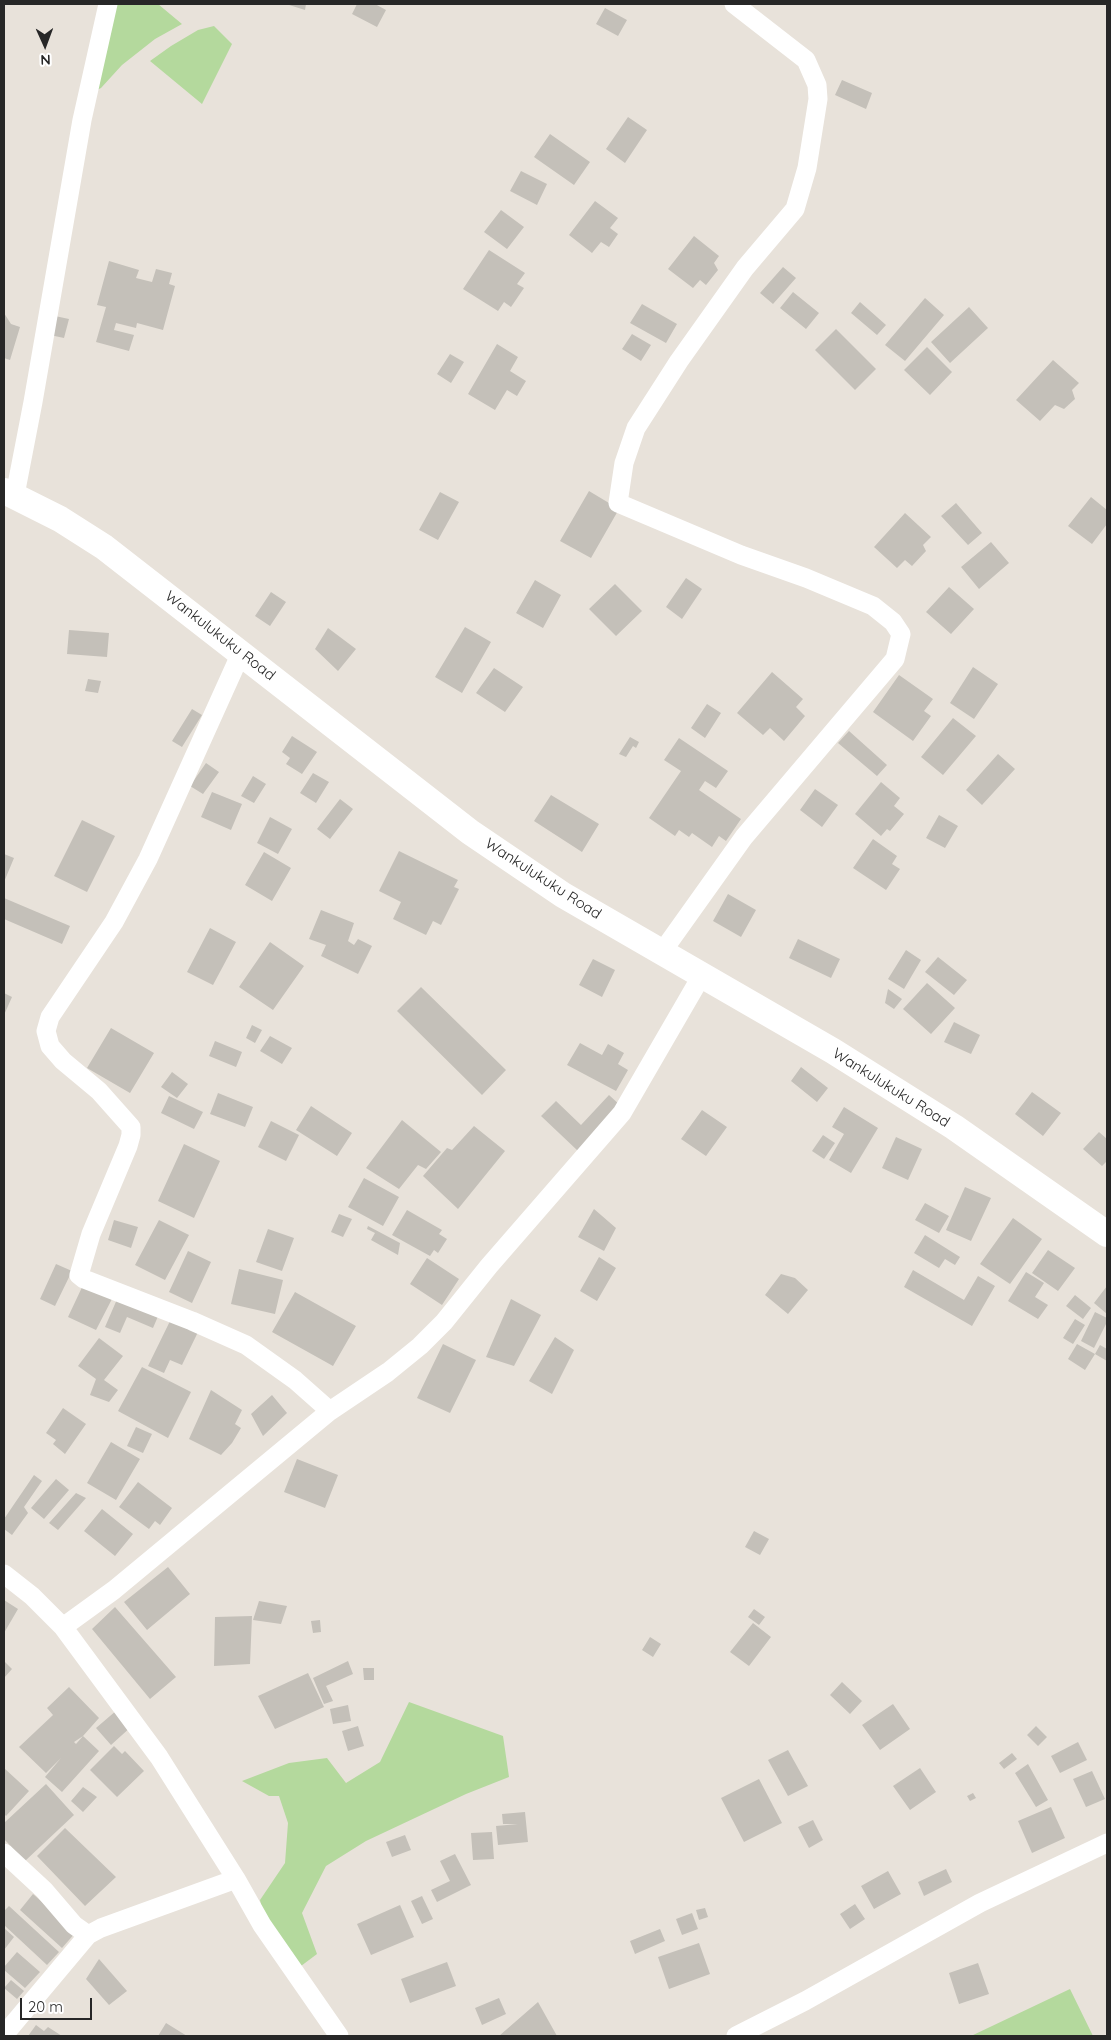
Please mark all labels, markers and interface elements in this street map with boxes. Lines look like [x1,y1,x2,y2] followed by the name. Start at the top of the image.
[20,20,70,70] north arrow
[40,51,51,69] text: N
[161,587,279,685] street label: Wankulukuku Road
[482,835,604,923] street label: Wankulukuku Road
[829,1045,953,1131] street label: Wankulukuku Road
[22,1988,95,2020] scale bar
[28,1997,63,2016] text: 20 m

